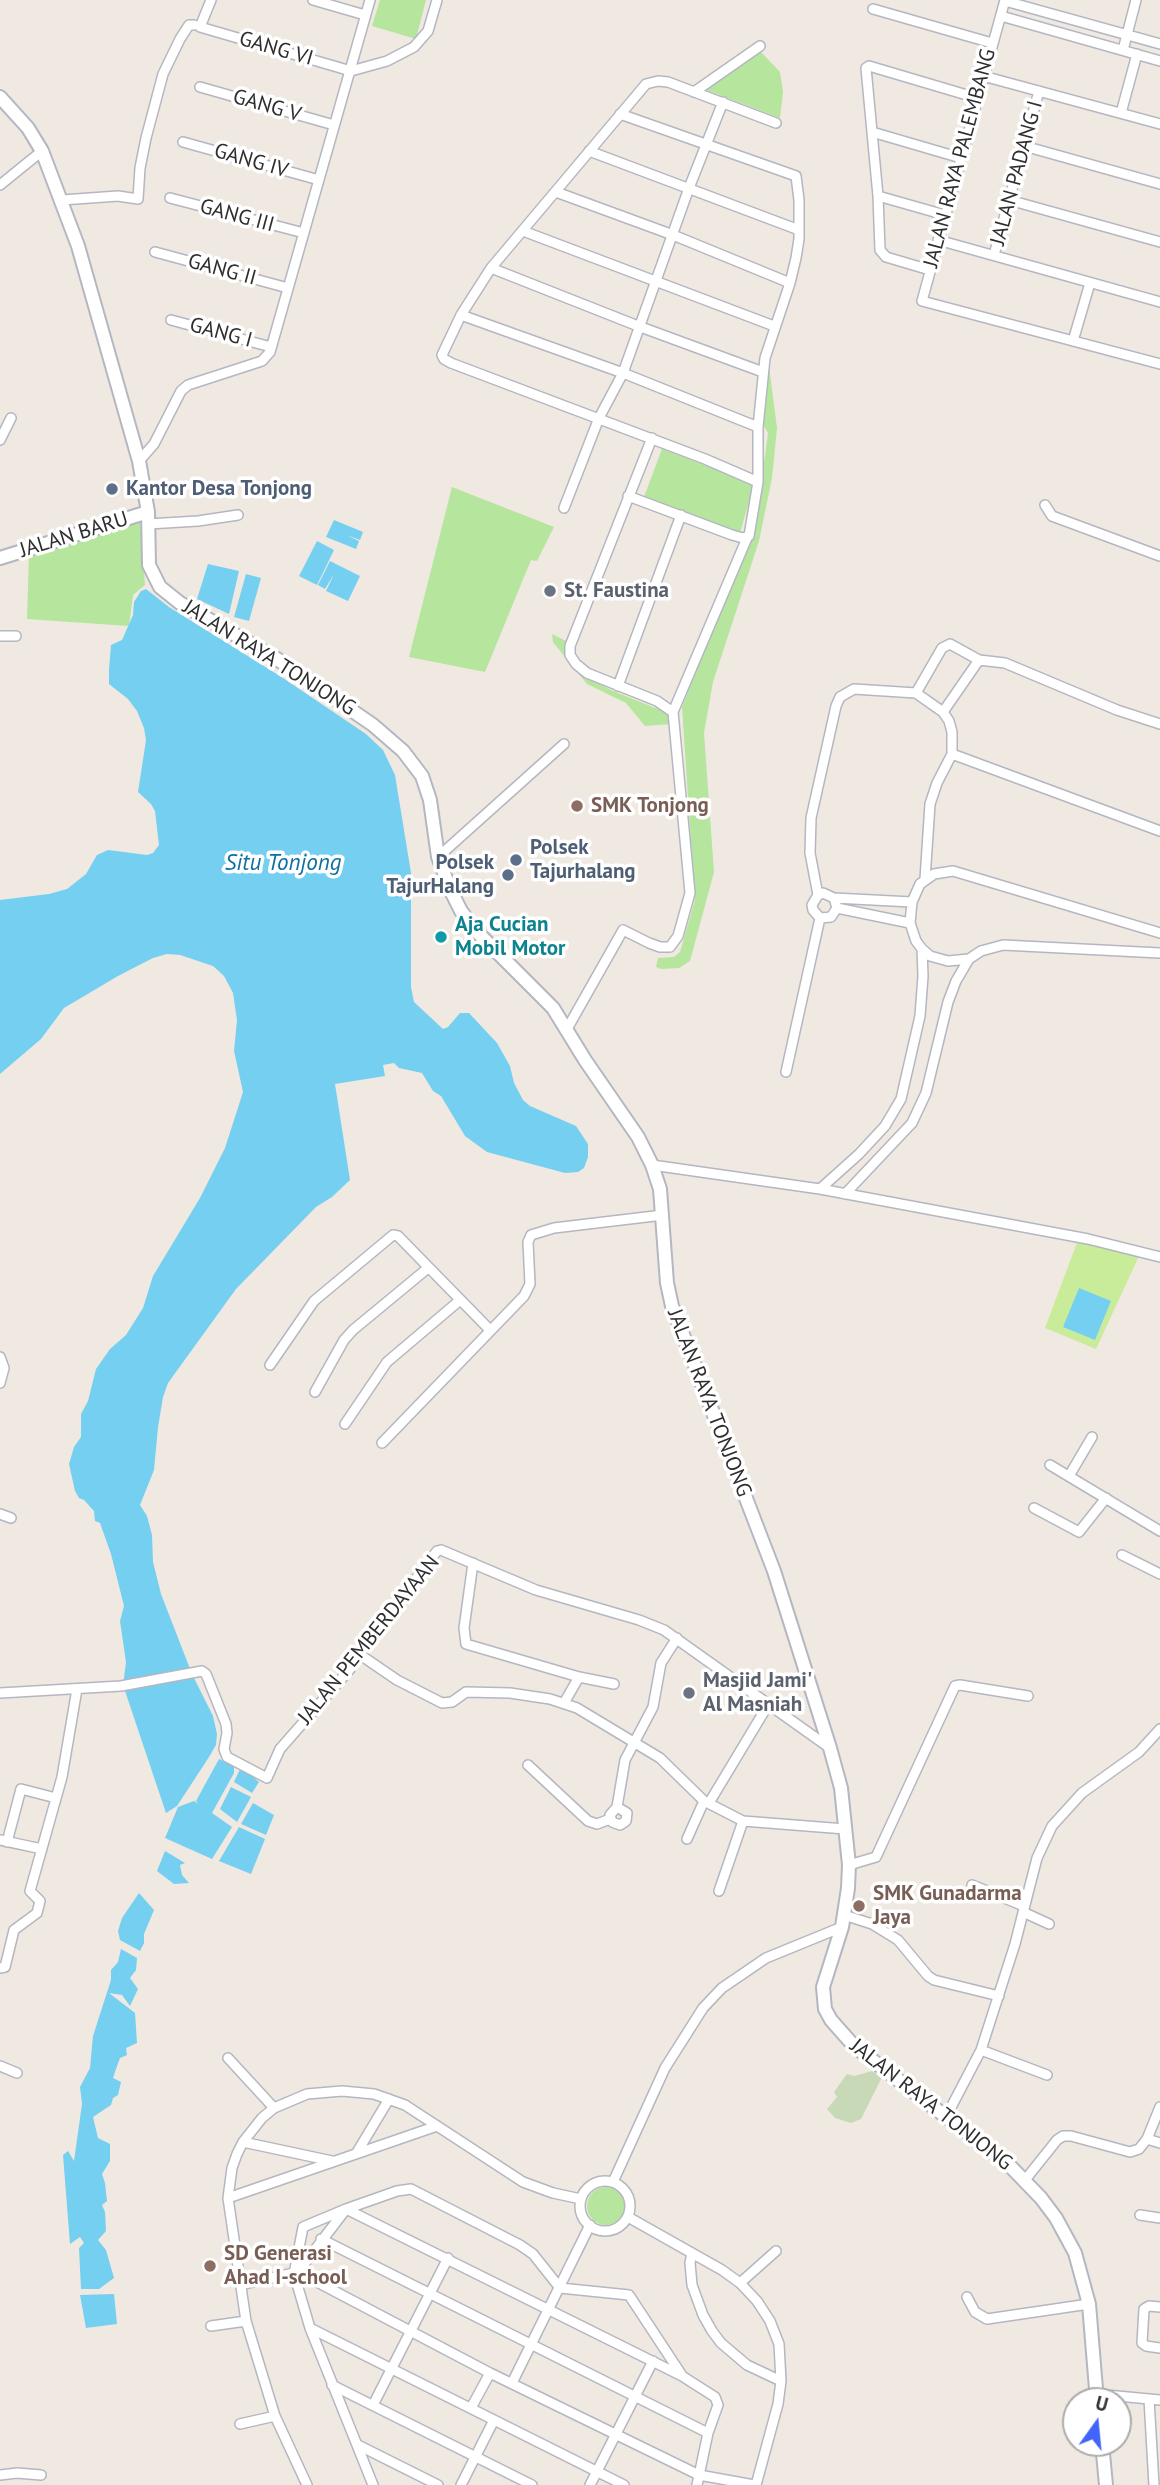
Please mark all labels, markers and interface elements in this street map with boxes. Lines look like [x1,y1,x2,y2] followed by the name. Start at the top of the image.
[236,26,316,72] street label: GANG VI
[919,46,1001,270] street label: JALAN RAYA PALEMBANG
[230,84,304,128] street label: GANG V
[986,98,1048,248] street label: JALAN PADANG I
[211,138,291,184] street label: GANG IV
[197,194,277,238] street label: GANG III
[185,249,259,291] street label: GANG II
[187,313,255,353] street label: GANG I
[126,476,312,502] place label: Kantor Desa Tonjong
[104,481,120,497] marker: Kantor Desa Tonjong
[17,507,131,563] street label: JALAN BARU
[564,578,669,604] place label: St. Faustina
[542,583,558,599] marker: St. Faustina
[178,595,360,721] street label: JALAN RAYA TONJONG
[591,793,709,819] place label: SMK Tonjong
[569,798,585,814] marker: SMK Tonjong
[530,835,636,885] place label: Polsek Tajurhalang
[225,849,341,877] water label: Situ Tonjong
[386,850,494,900] place label: Polsek TajurHalang
[508,852,524,868] marker: Polsek Tajurhalang
[500,867,516,883] marker: Polsek TajurHalang
[455,912,565,962] place label: Aja Cucian Mobil Motor
[433,929,449,945] marker: Aja Cucian Mobil Motor
[662,1306,756,1500] street label: JALAN RAYA TONJONG
[293,1550,445,1730] street label: JALAN PEMBERDAYAAN
[703,1668,812,1718] place label: Masjid Jami' Al Masniah
[681,1685,697,1701] marker: Masjid Jami' Al Masniah
[873,1881,1022,1931] place label: SMK Gunadarma Jaya
[851,1898,867,1914] marker: SMK Gunadarma Jaya
[845,2034,1017,2176] street label: JALAN RAYA TONJONG
[224,2241,347,2291] place label: SD Generasi Ahad I-school
[202,2258,218,2274] marker: SD Generasi Ahad I-school
[1062,2387,1132,2457] north arrow
[1093,2391,1111,2417] text: U

